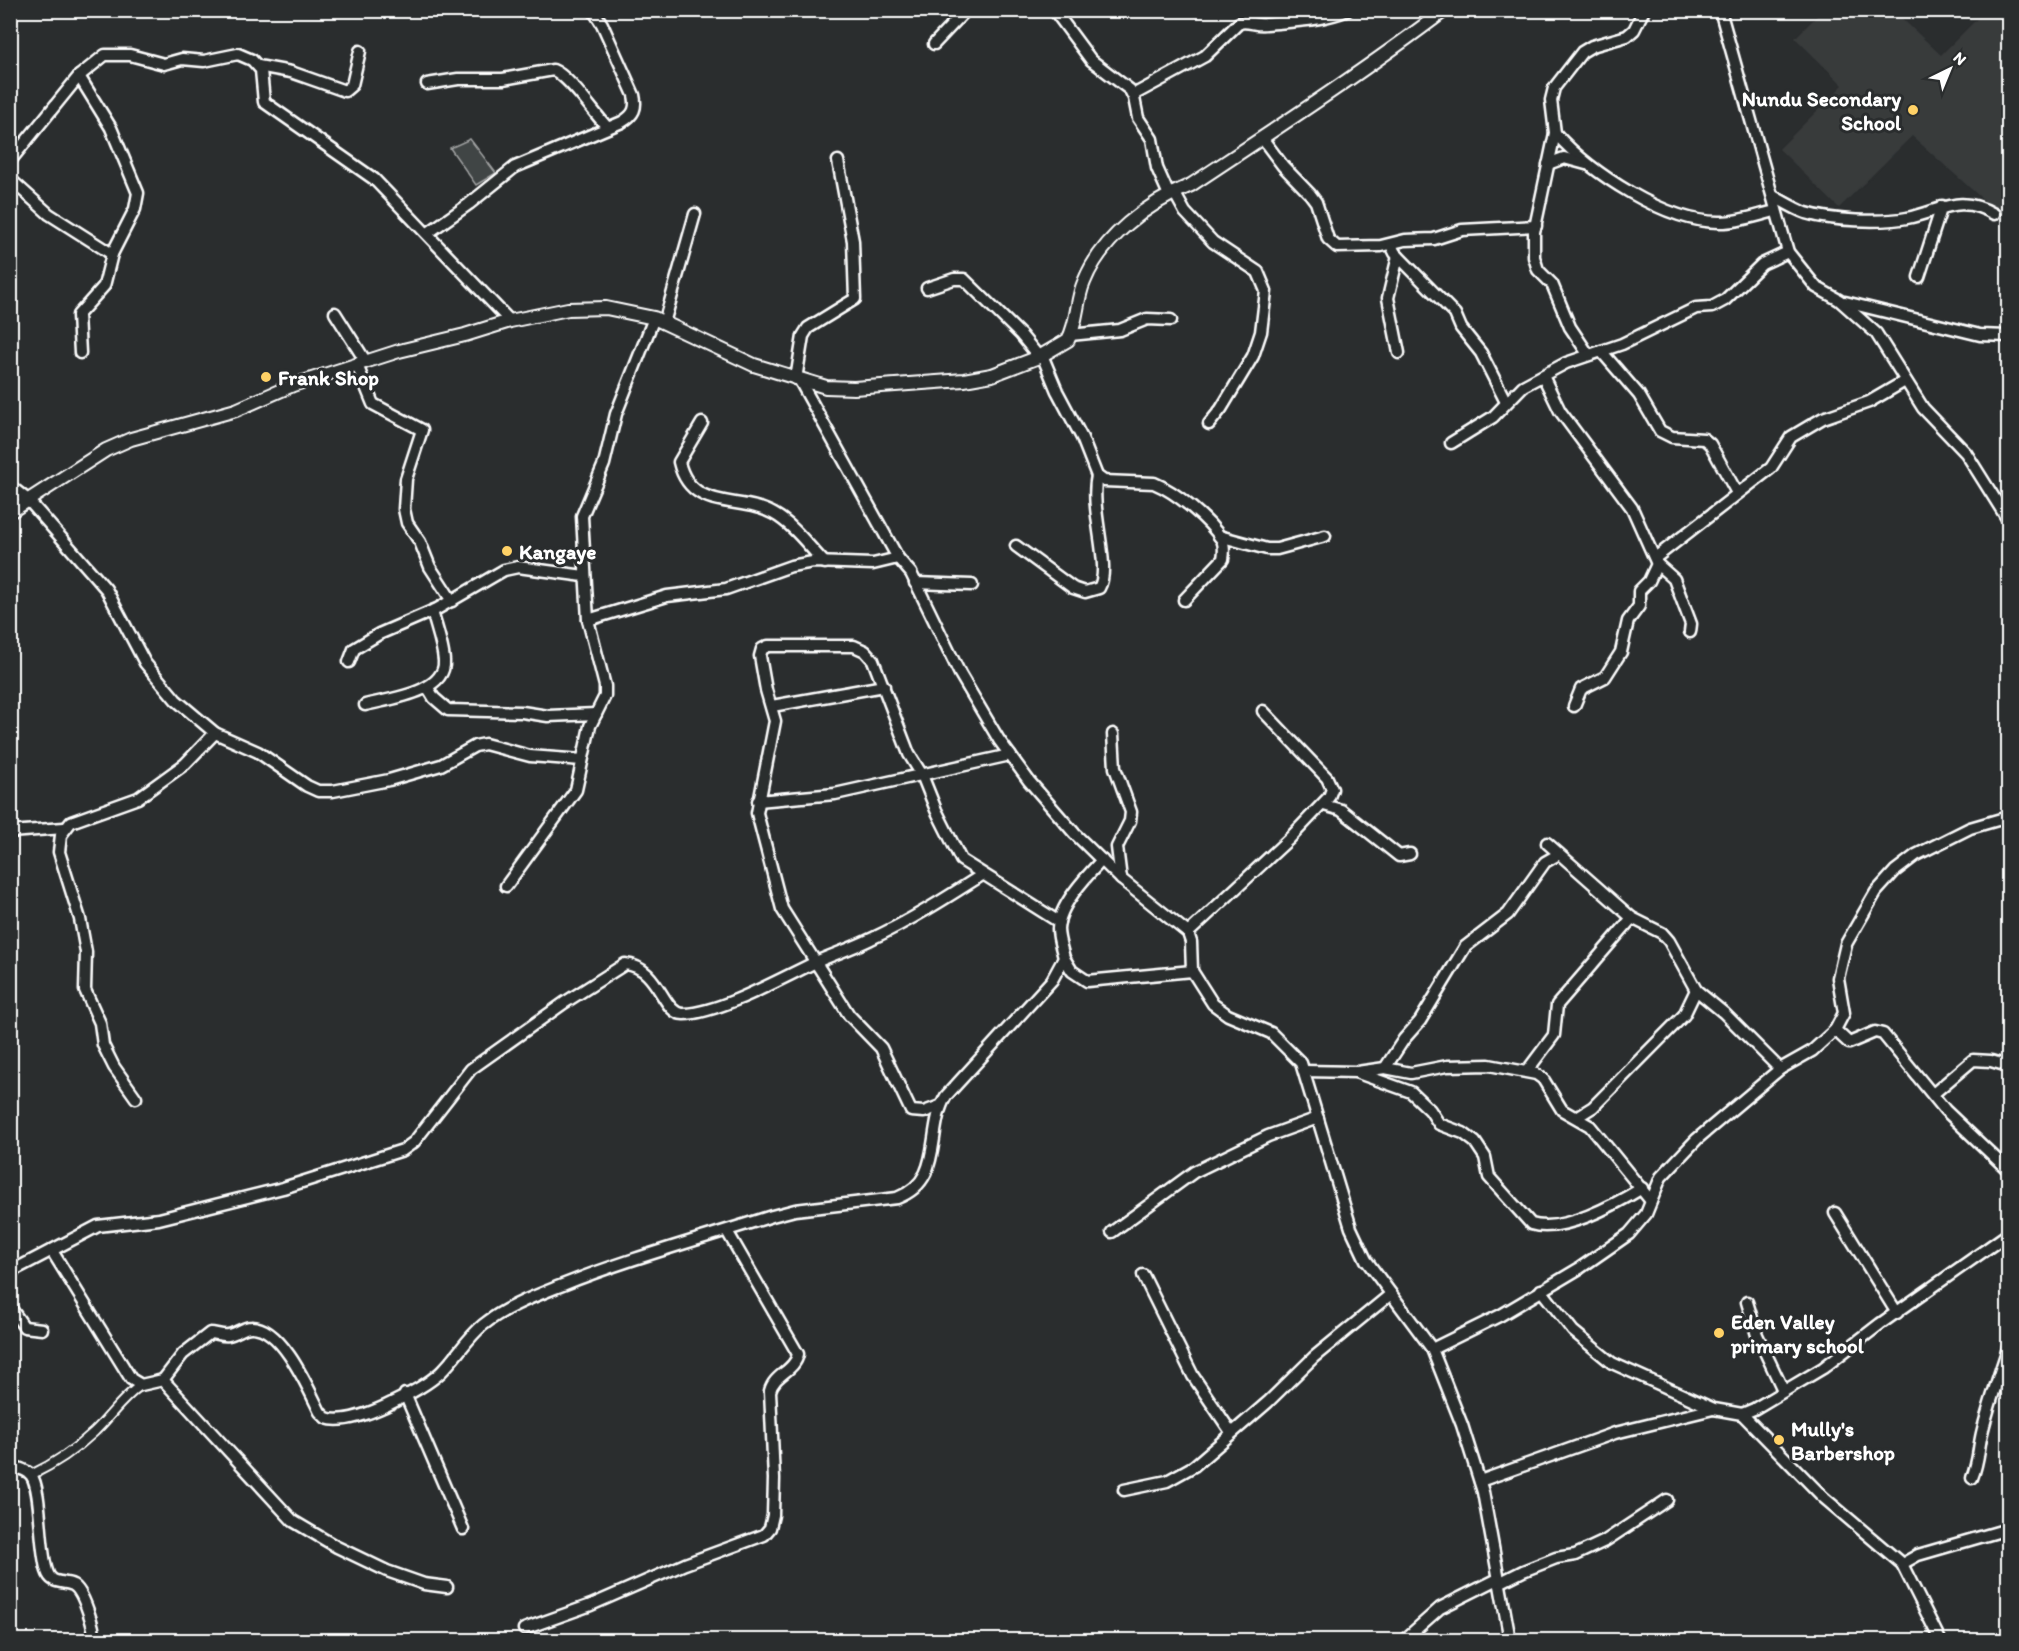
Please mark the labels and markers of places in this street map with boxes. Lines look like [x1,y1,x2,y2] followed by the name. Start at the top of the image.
[1742,86,1902,135] place label: Nundu Secondary School
[1906,103,1920,117] marker: Nundu Secondary School
[278,365,379,391] place label: Frank Shop
[259,370,273,384] marker: Frank Shop
[519,539,596,565] place label: Kangaye
[500,544,514,558] marker: Kangaye
[1730,1309,1865,1359] place label: Eden Valley primary school
[1712,1326,1726,1340] marker: Eden Valley primary school
[1791,1416,1895,1466] place label: Mully's Barbershop
[1772,1433,1786,1447] marker: Mully's Barbershop

